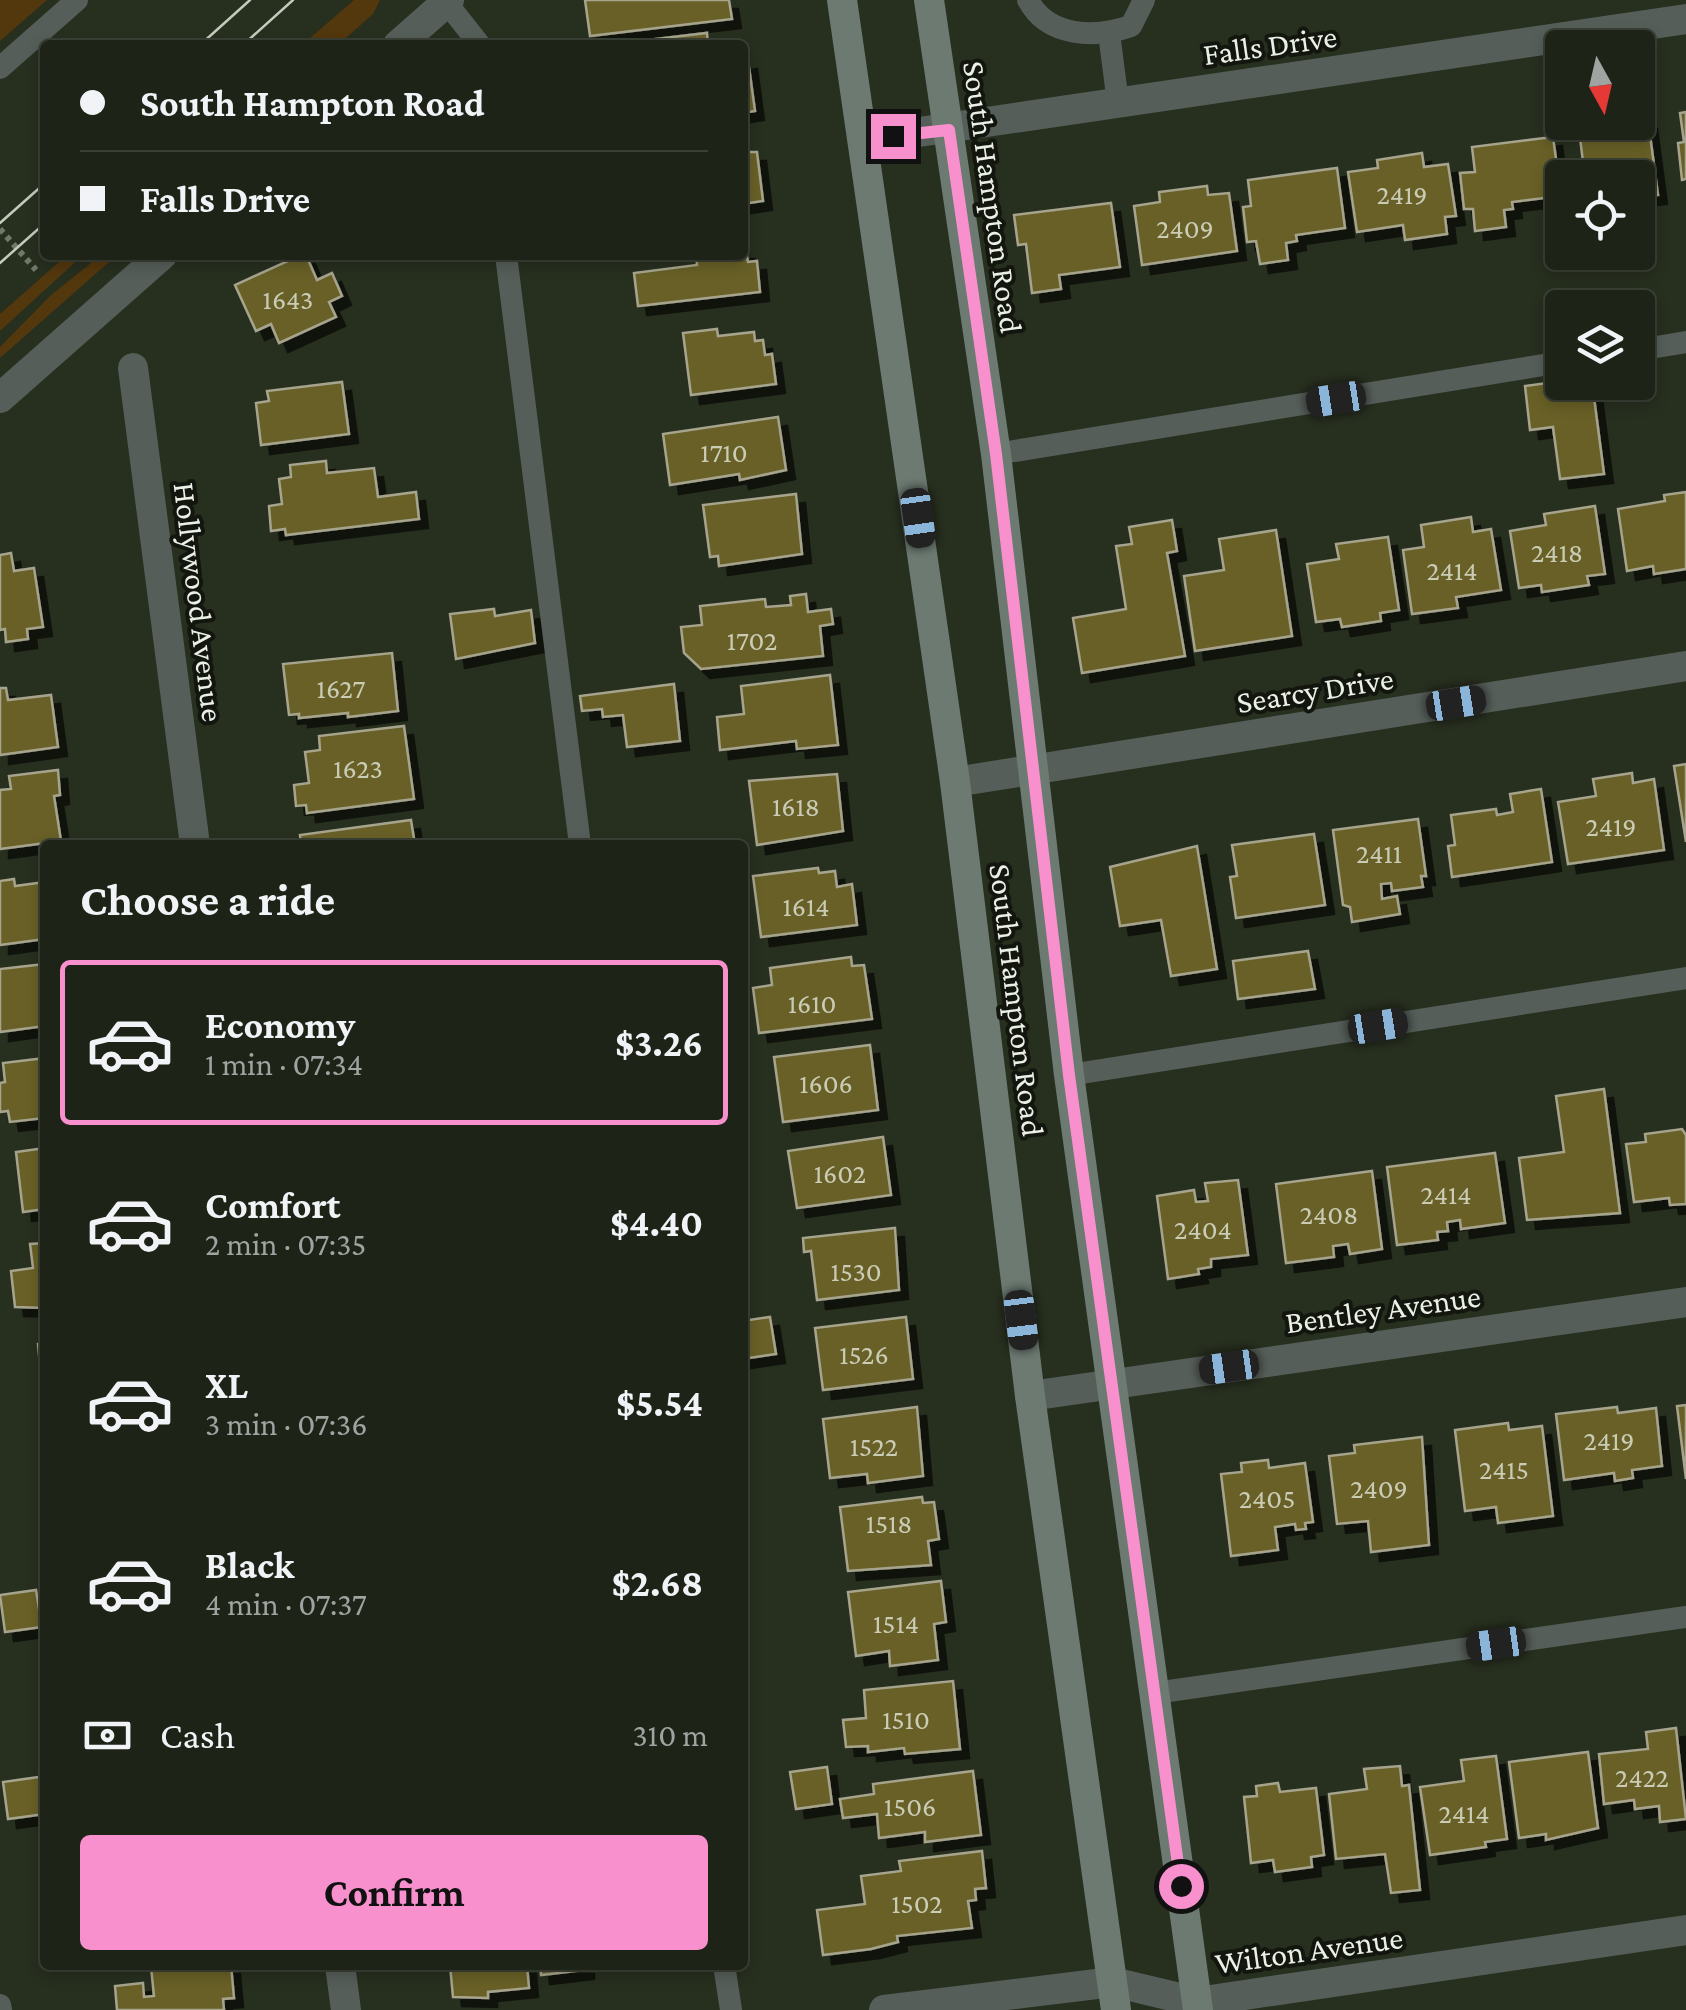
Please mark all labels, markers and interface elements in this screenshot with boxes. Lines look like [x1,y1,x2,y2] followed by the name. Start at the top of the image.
[1201,18,1339,72] street label: Falls Drive
[1545,30,1655,140] north arrow
[1545,30,1655,400] map controls
[956,59,1030,335] street label: South Hampton Road
[140,82,485,124] text: South Hampton Road
[871,114,916,159] route end
[1545,160,1655,270] button: locate
[140,178,310,220] text: Falls Drive
[1376,179,1428,210] house number: 2419
[1156,213,1214,244] house number: 2409
[263,284,313,315] house number: 1643
[1545,290,1655,400] button: layers
[1304,379,1368,419] car
[700,437,748,468] house number: 1710
[166,480,232,724] street label: Hollywood Avenue
[899,486,937,550] car
[1531,537,1583,568] house number: 2418
[1426,555,1478,586] house number: 2414
[727,625,777,656] house number: 1702
[1234,660,1396,720] street label: Searcy Drive
[317,673,365,704] house number: 1627
[1424,683,1488,723] car
[333,753,383,784] house number: 1623
[772,791,820,822] house number: 1618
[1585,811,1637,842] house number: 2419
[1356,838,1402,869] house number: 2411
[982,862,1052,1138] street label: South Hampton Road
[80,875,335,925] text: Choose a ride
[782,891,830,922] house number: 1614
[788,988,836,1019] house number: 1610
[85,998,175,1088] icon: car
[205,1004,355,1046] text: Economy
[1346,1006,1410,1046] car
[615,1022,703,1064] text: $3.26
[205,1046,363,1082] text: 1 min · 07:34
[799,1068,853,1099] house number: 1606
[814,1158,866,1189] house number: 1602
[85,1178,175,1268] icon: car
[1420,1179,1472,1210] house number: 2414
[205,1184,341,1226] text: Comfort
[1300,1199,1358,1230] house number: 2408
[610,1202,703,1244] text: $4.40
[1174,1214,1232,1245] house number: 2404
[205,1226,366,1262] text: 2 min · 07:35
[830,1256,882,1287] house number: 1530
[1283,1277,1483,1341] street label: Bentley Avenue
[1002,1288,1040,1352] car
[839,1339,889,1370] house number: 1526
[1197,1348,1261,1386] car
[85,1358,175,1448] icon: car
[205,1364,248,1406] text: XL
[616,1382,703,1424] text: $5.54
[205,1406,368,1442] text: 3 min · 07:36
[1583,1425,1635,1456] house number: 2419
[850,1431,898,1462] house number: 1522
[1479,1454,1529,1485] house number: 2415
[1350,1473,1408,1504] house number: 2409
[1239,1483,1295,1514] house number: 2405
[866,1508,912,1539] house number: 1518
[85,1538,175,1628] icon: car
[205,1544,294,1586] text: Black
[612,1562,703,1604] text: $2.68
[205,1586,367,1622] text: 4 min · 07:37
[873,1608,919,1639] house number: 1514
[1464,1625,1528,1663] car
[882,1704,930,1735] house number: 1510
[80,1708,135,1763] icon: cash
[160,1714,235,1756] text: Cash
[632,1717,708,1753] text: 310 m
[1615,1762,1669,1793] house number: 2422
[884,1791,936,1822] house number: 1506
[1438,1798,1490,1829] house number: 2414
[80,1835,708,1950] button: Confirm
[1159,1864,1204,1909] route start
[891,1888,943,1919] house number: 1502
[1213,1919,1405,1981] street label: Wilton Avenue

